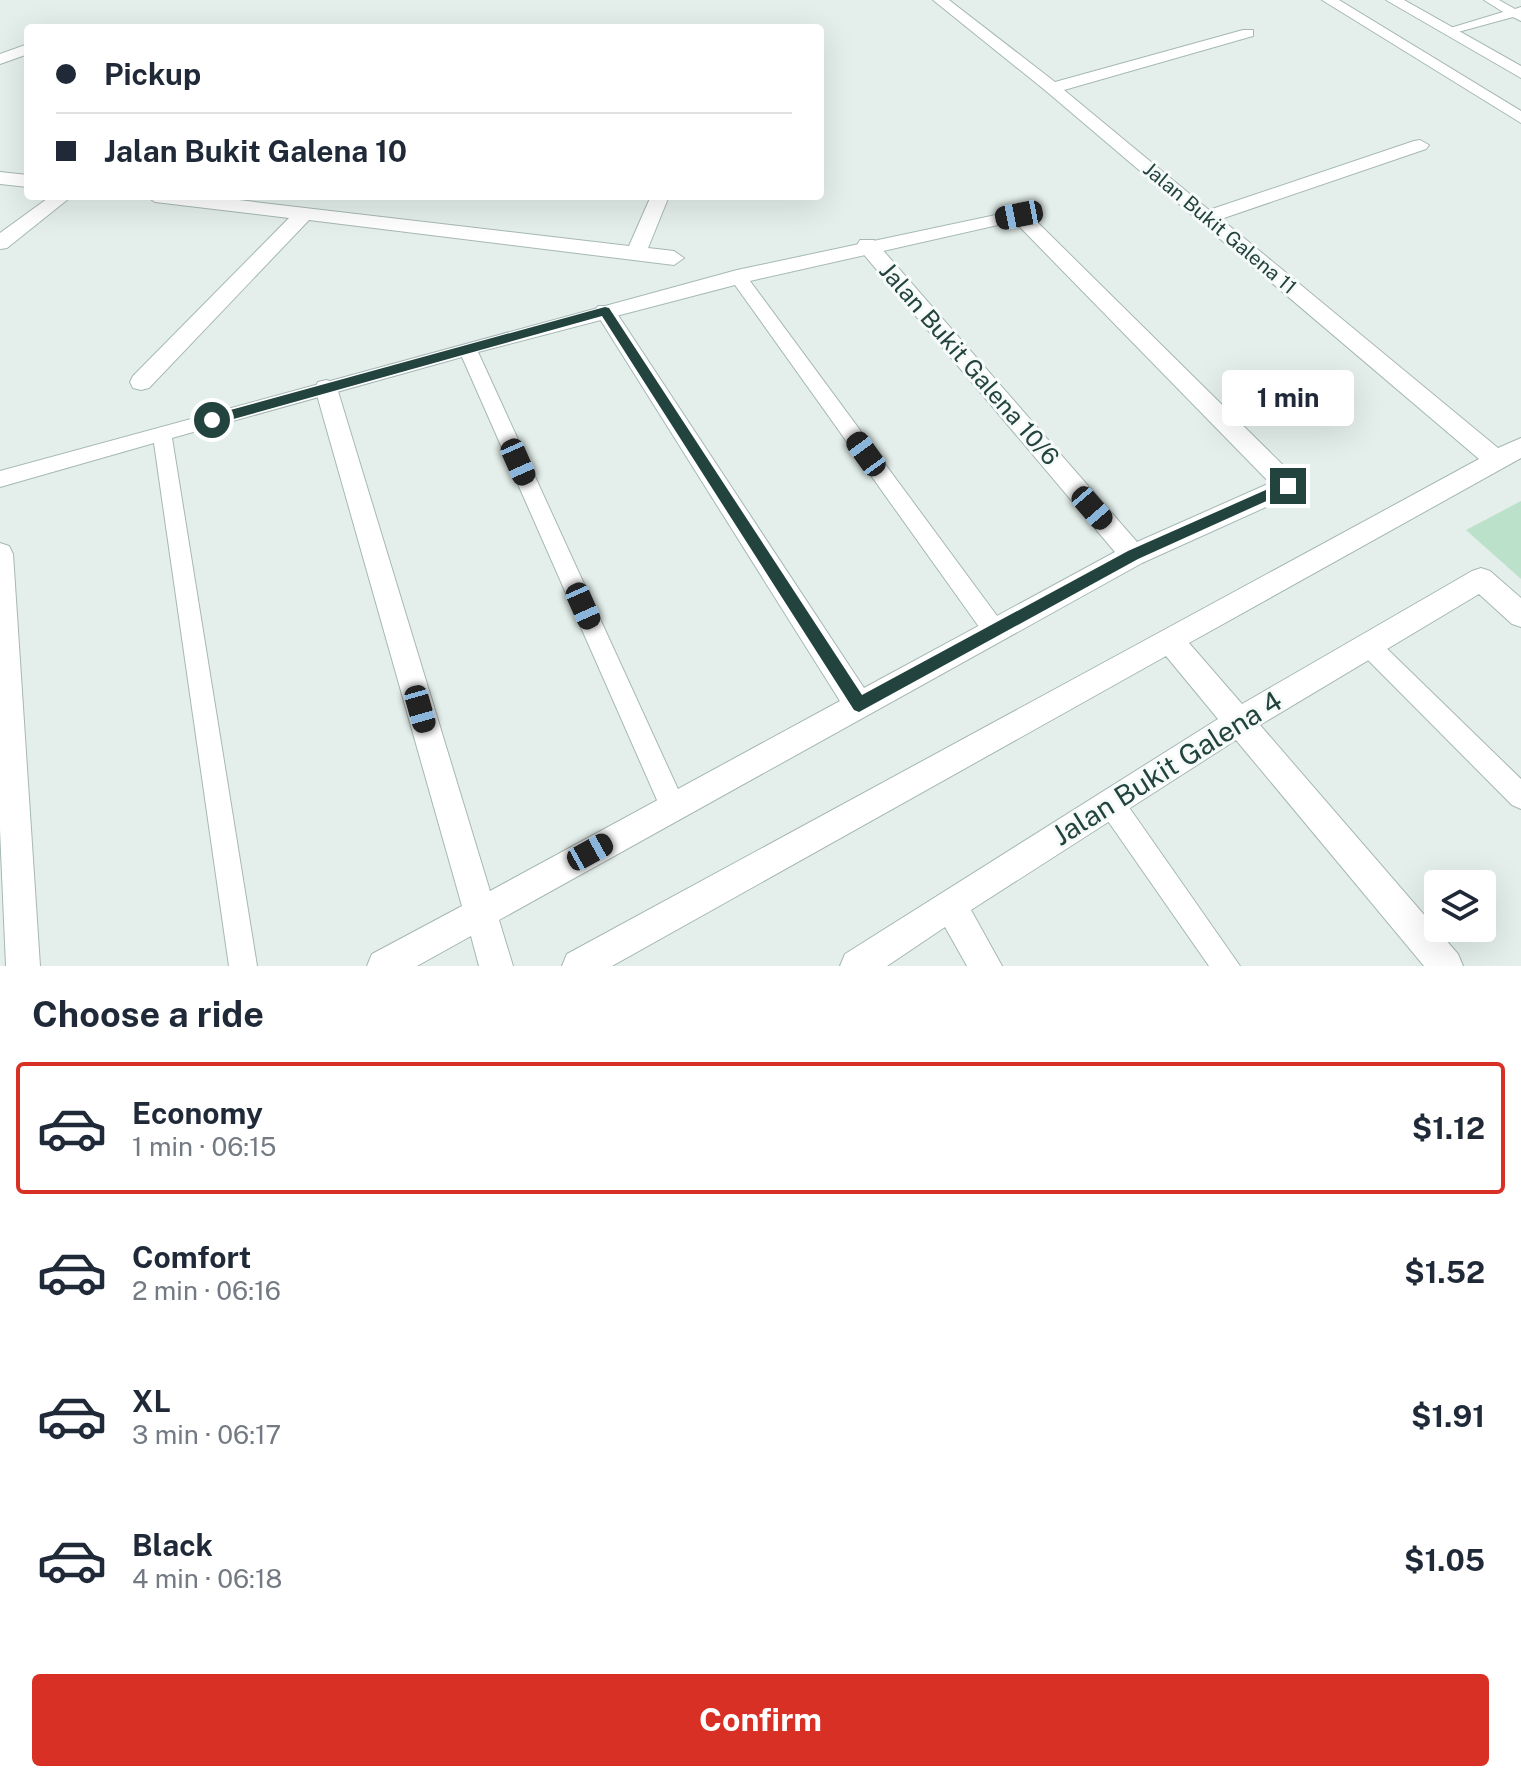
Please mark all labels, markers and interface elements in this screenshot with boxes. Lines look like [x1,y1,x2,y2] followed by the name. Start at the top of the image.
[104,56,201,92] text: Pickup
[104,133,407,169] text: Jalan Bukit Galena 10
[1139,157,1301,299] street label: Jalan Bukit Galena 11
[993,199,1045,231] car
[874,256,1065,470] street label: Jalan Bukit Galena 10/6
[1222,370,1354,426] callout: 1 min
[1257,382,1319,413] text: 1 min
[194,402,230,438] route start
[842,428,890,480] car
[497,435,539,489] car
[1270,468,1306,504] route end
[1067,482,1117,534] car
[562,579,604,633] car
[402,683,438,735] car
[1046,684,1288,852] street label: Jalan Bukit Galena 4
[563,830,617,874] car
[1424,870,1496,942] map controls
[1424,870,1496,942] button: layers
[32,993,264,1035] text: Choose a ride
[36,1092,108,1164] icon: car
[132,1095,263,1131] text: Economy
[1412,1110,1485,1146] text: $1.12
[132,1131,276,1162] text: 1 min · 06:15
[36,1236,108,1308] icon: car
[132,1239,251,1275] text: Comfort
[1404,1254,1485,1290] text: $1.52
[132,1275,281,1306] text: 2 min · 06:16
[36,1380,108,1452] icon: car
[132,1383,171,1419] text: XL
[1411,1398,1485,1434] text: $1.91
[132,1419,281,1450] text: 3 min · 06:17
[36,1524,108,1596] icon: car
[132,1527,213,1563] text: Black
[1404,1542,1485,1578] text: $1.05
[132,1563,282,1594] text: 4 min · 06:18
[32,1674,1489,1766] button: Confirm

